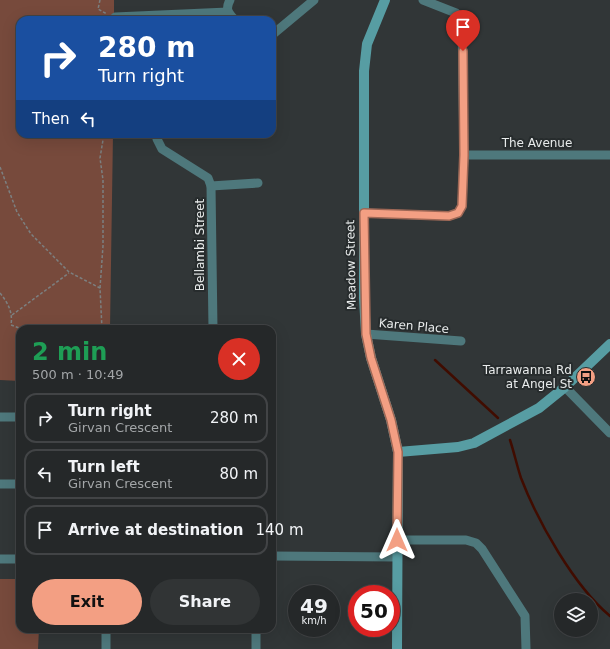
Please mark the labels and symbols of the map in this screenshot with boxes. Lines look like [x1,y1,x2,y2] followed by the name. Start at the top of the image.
[446,10,480,51] pin
[501,136,572,150] street label: The Avenue
[193,198,207,291] street label: Bellambi Street
[343,220,359,310] street label: Meadow Street
[378,316,450,336] street label: Karen Place
[482,363,572,391] place label: Tarrawanna Rd at Angel St
[575,366,597,388] bus stop icon: Tarrawanna Rd at Angel St
[376,519,418,561] position arrow
[348,585,400,637] speed limit sign: 50

